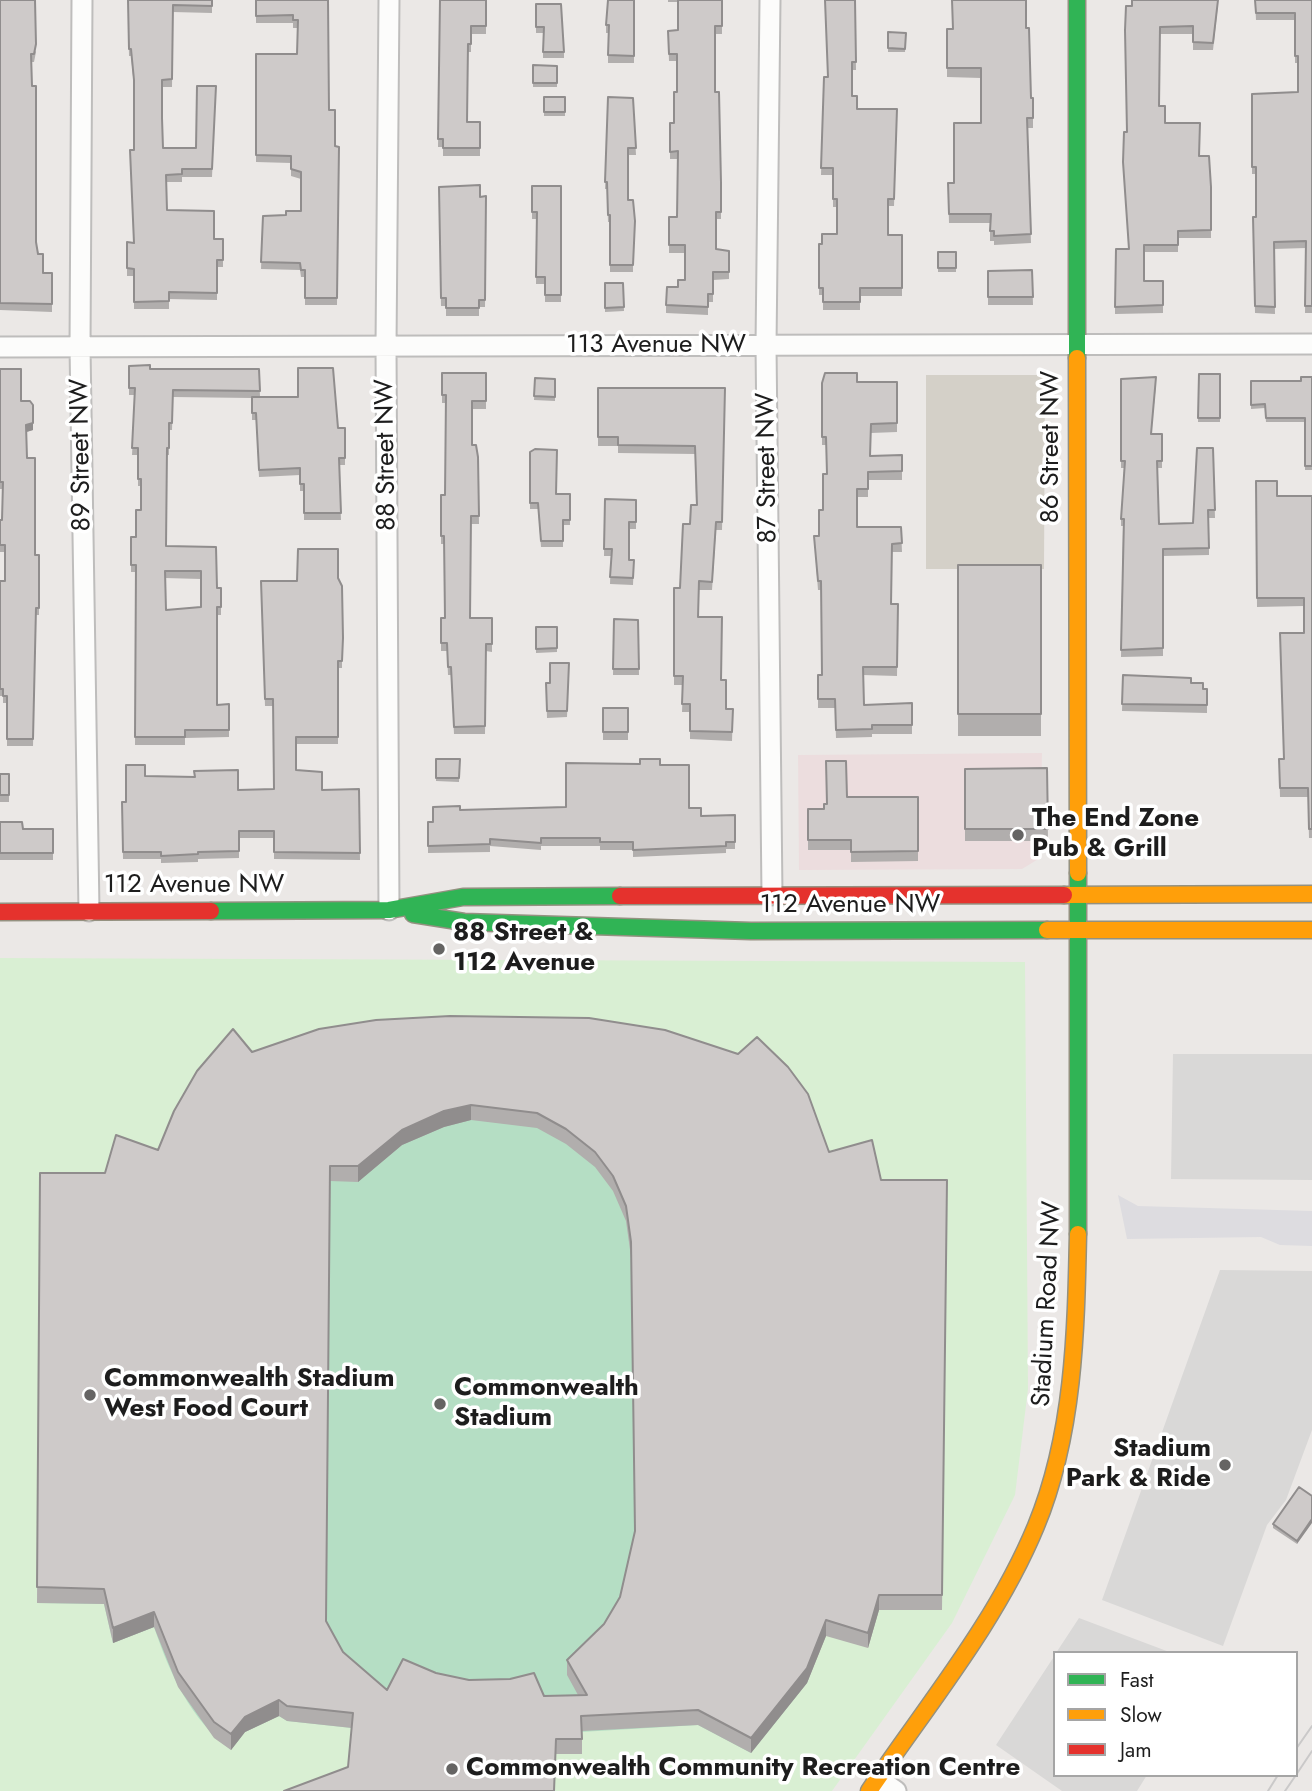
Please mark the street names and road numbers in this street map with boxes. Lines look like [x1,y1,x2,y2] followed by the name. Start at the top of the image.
[566,330,746,362] street label: 113 Avenue NW
[1036,371,1068,523] street label: 86 Street NW
[65,378,99,532] street label: 89 Street NW
[370,379,404,531] street label: 88 Street NW
[751,392,785,544] street label: 87 Street NW
[104,870,284,902] street label: 112 Avenue NW
[760,890,940,922] street label: 112 Avenue NW
[1027,1200,1069,1408] street label: Stadium Road NW

